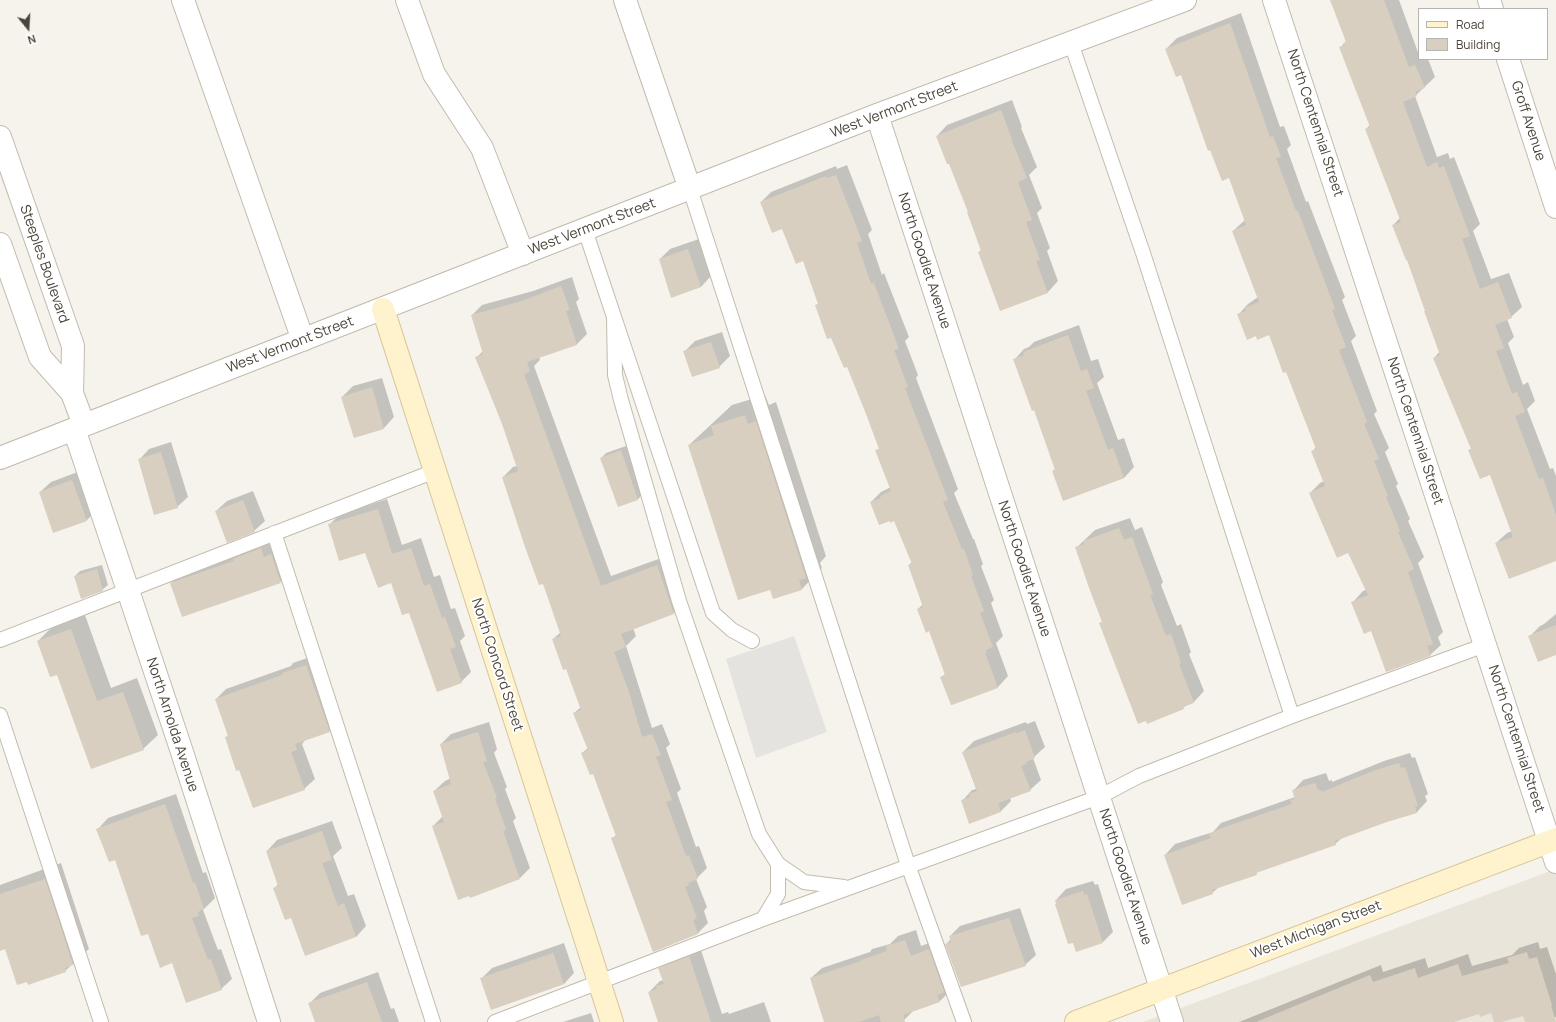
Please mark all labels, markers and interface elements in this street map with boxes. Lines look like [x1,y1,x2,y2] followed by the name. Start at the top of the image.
[8,8,48,48] north arrow
[1418,8,1548,60] legend
[1456,16,1484,33] text: Road
[26,32,38,48] text: N
[1456,36,1500,53] text: Building
[1283,47,1347,199] street label: North Centennial Street
[828,78,960,142] street label: West Vermont Street
[1507,79,1549,163] street label: Groff Avenue
[894,191,954,331] street label: North Goodlet Avenue
[526,195,658,259] street label: West Vermont Street
[16,203,72,325] street label: Steeples Boulevard
[224,313,356,377] street label: West Vermont Street
[1383,355,1447,507] street label: North Centennial Street
[994,499,1054,639] street label: North Goodlet Avenue
[468,596,526,734] street label: North Concord Street
[142,656,202,794] street label: North Arnolda Avenue
[1484,663,1548,815] street label: North Centennial Street
[1095,807,1155,947] street label: North Goodlet Avenue
[1248,897,1384,963] street label: West Michigan Street

